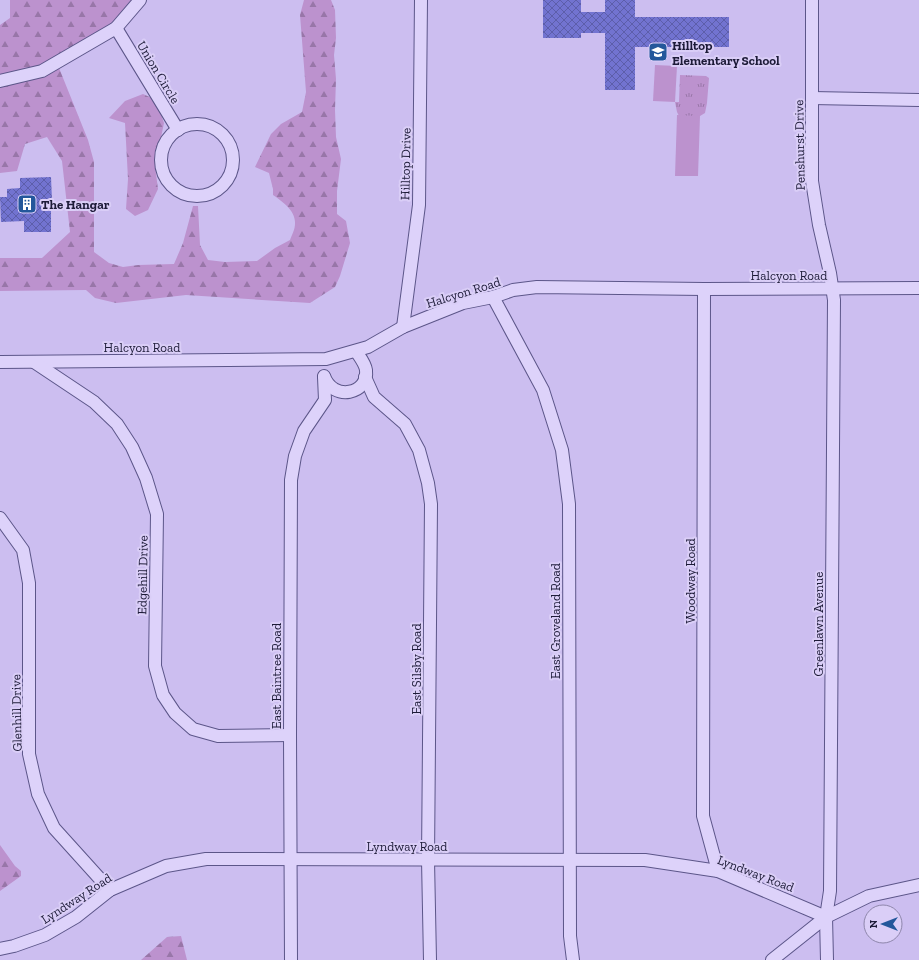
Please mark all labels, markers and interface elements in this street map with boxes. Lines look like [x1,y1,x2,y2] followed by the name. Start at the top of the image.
[134,38,183,106] street label: Union Circle
[672,38,780,68] place label: Hilltop Elementary School
[647,41,669,63] school or university icon: Hilltop Elementary School
[791,100,808,190] street label: Penshurst Drive
[397,128,414,200] street label: Hilltop Drive
[16,193,38,215] building icon: The Hangar
[41,197,110,212] place label: The Hangar
[751,268,827,283] street label: Halcyon Road
[424,274,502,311] street label: Halcyon Road
[104,340,180,355] street label: Halcyon Road
[134,535,151,615] street label: Edgehill Drive
[683,538,698,624] street label: Woodway Road
[548,563,563,679] street label: East Groveland Road
[811,572,826,676] street label: Greenlawn Avenue
[269,623,284,729] street label: East Baintree Road
[409,623,424,715] street label: East Silsby Road
[8,674,25,752] street label: Glenhill Drive
[367,839,447,854] street label: Lyndway Road
[715,852,796,895] street label: Lyndway Road
[38,870,114,927] street label: Lyndway Road
[863,904,903,944] north arrow
[867,919,880,928] text: N

